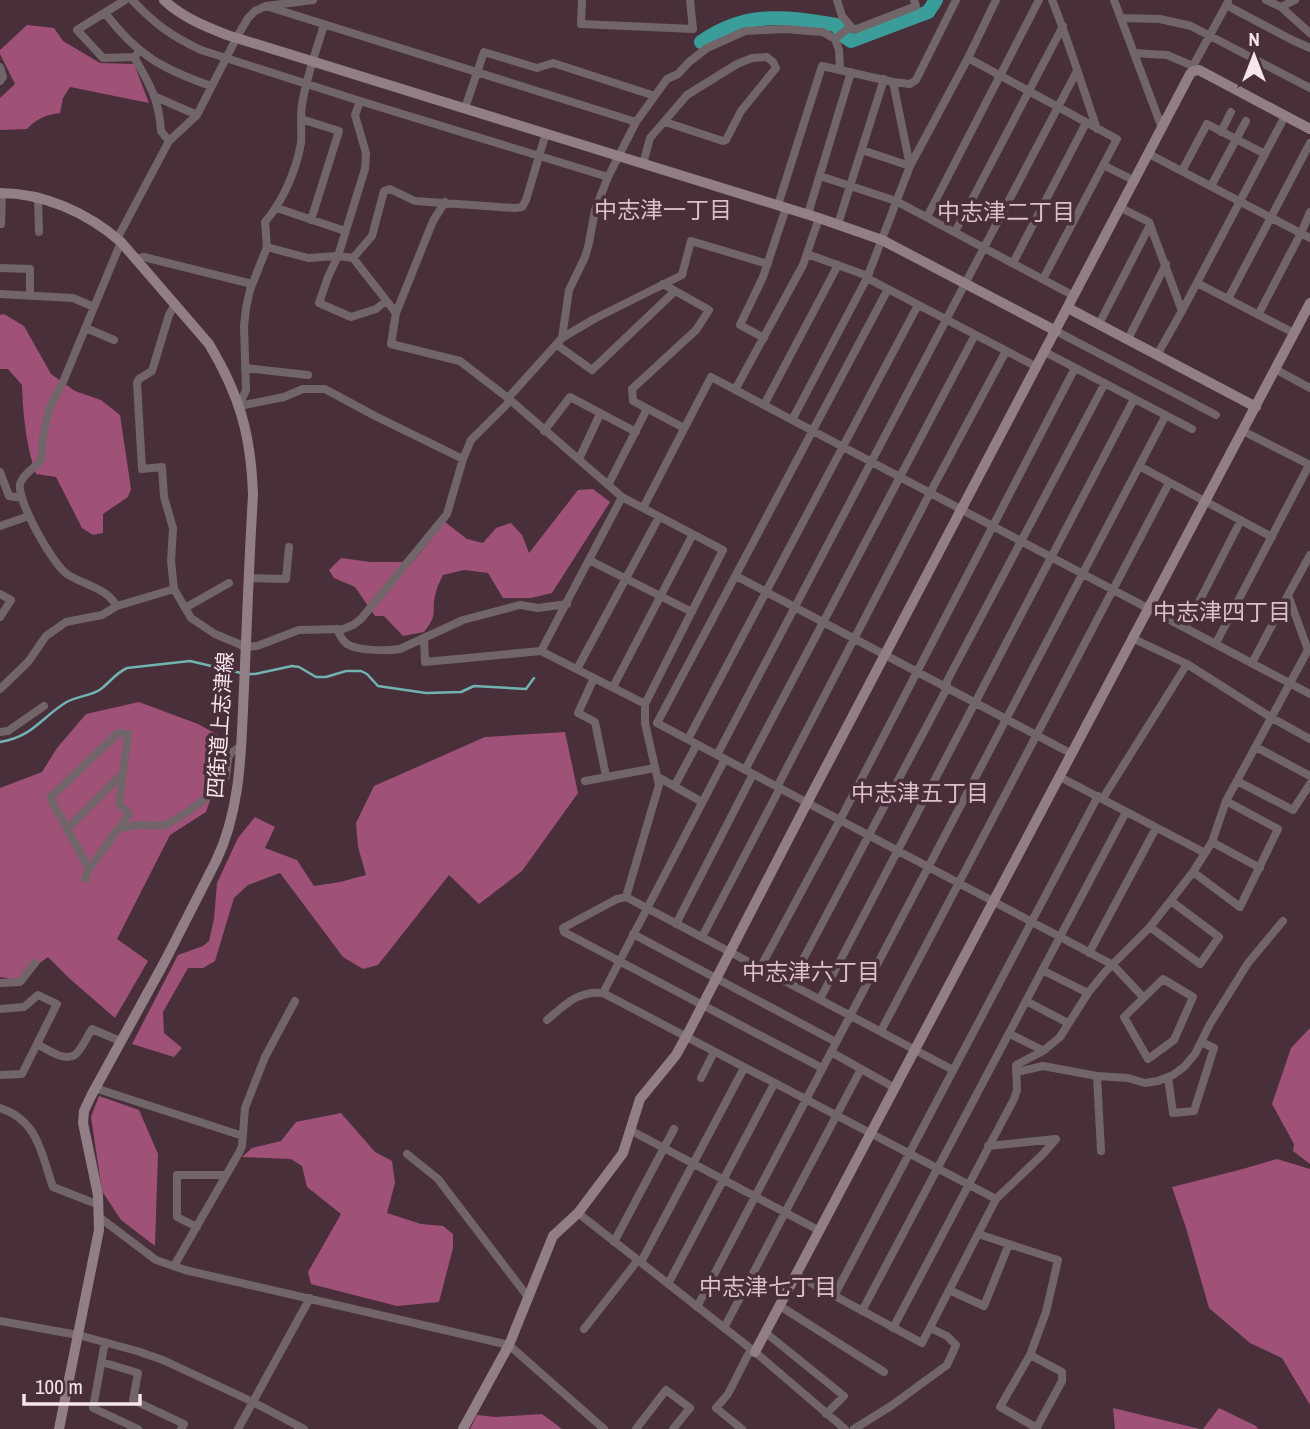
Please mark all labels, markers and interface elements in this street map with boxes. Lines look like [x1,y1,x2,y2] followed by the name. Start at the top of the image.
[1219,21,1289,91] north arrow
[1248,26,1260,52] text: N
[594,194,732,225] district label: 中志津一丁目
[937,196,1075,227] district label: 中志津二丁目
[1153,596,1291,627] district label: 中志津四丁目
[200,651,240,799] street label: 四街道上志津線
[851,777,989,808] district label: 中志津五丁目
[742,956,880,987] district label: 中志津六丁目
[699,1271,837,1302] district label: 中志津七丁目
[24,1362,140,1406] scale bar
[35,1372,83,1401] text: 100 m

